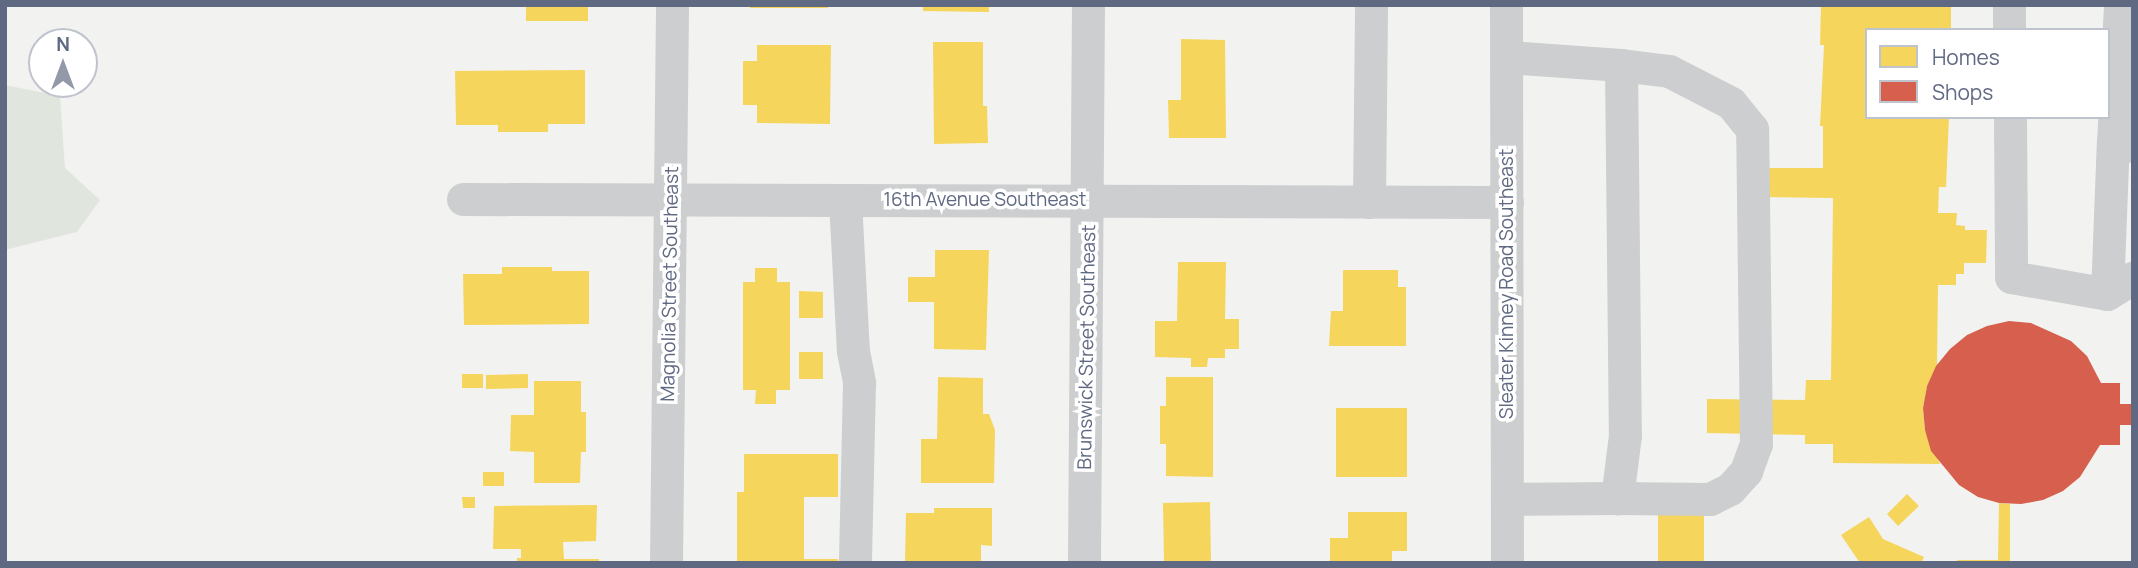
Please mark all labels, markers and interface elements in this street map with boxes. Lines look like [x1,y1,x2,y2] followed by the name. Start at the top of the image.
[28,28,98,98] north arrow
[1865,28,2110,119] legend
[56,31,70,57] text: N
[1932,43,2000,71] text: Homes
[1932,78,1993,106] text: Shops
[1496,149,1518,419] street label: Sleater Kinney Road Southeast
[657,166,683,402] street label: Magnolia Street Southeast
[884,189,1086,211] street label: 16th Avenue Southeast
[1073,224,1101,470] street label: Brunswick Street Southeast

